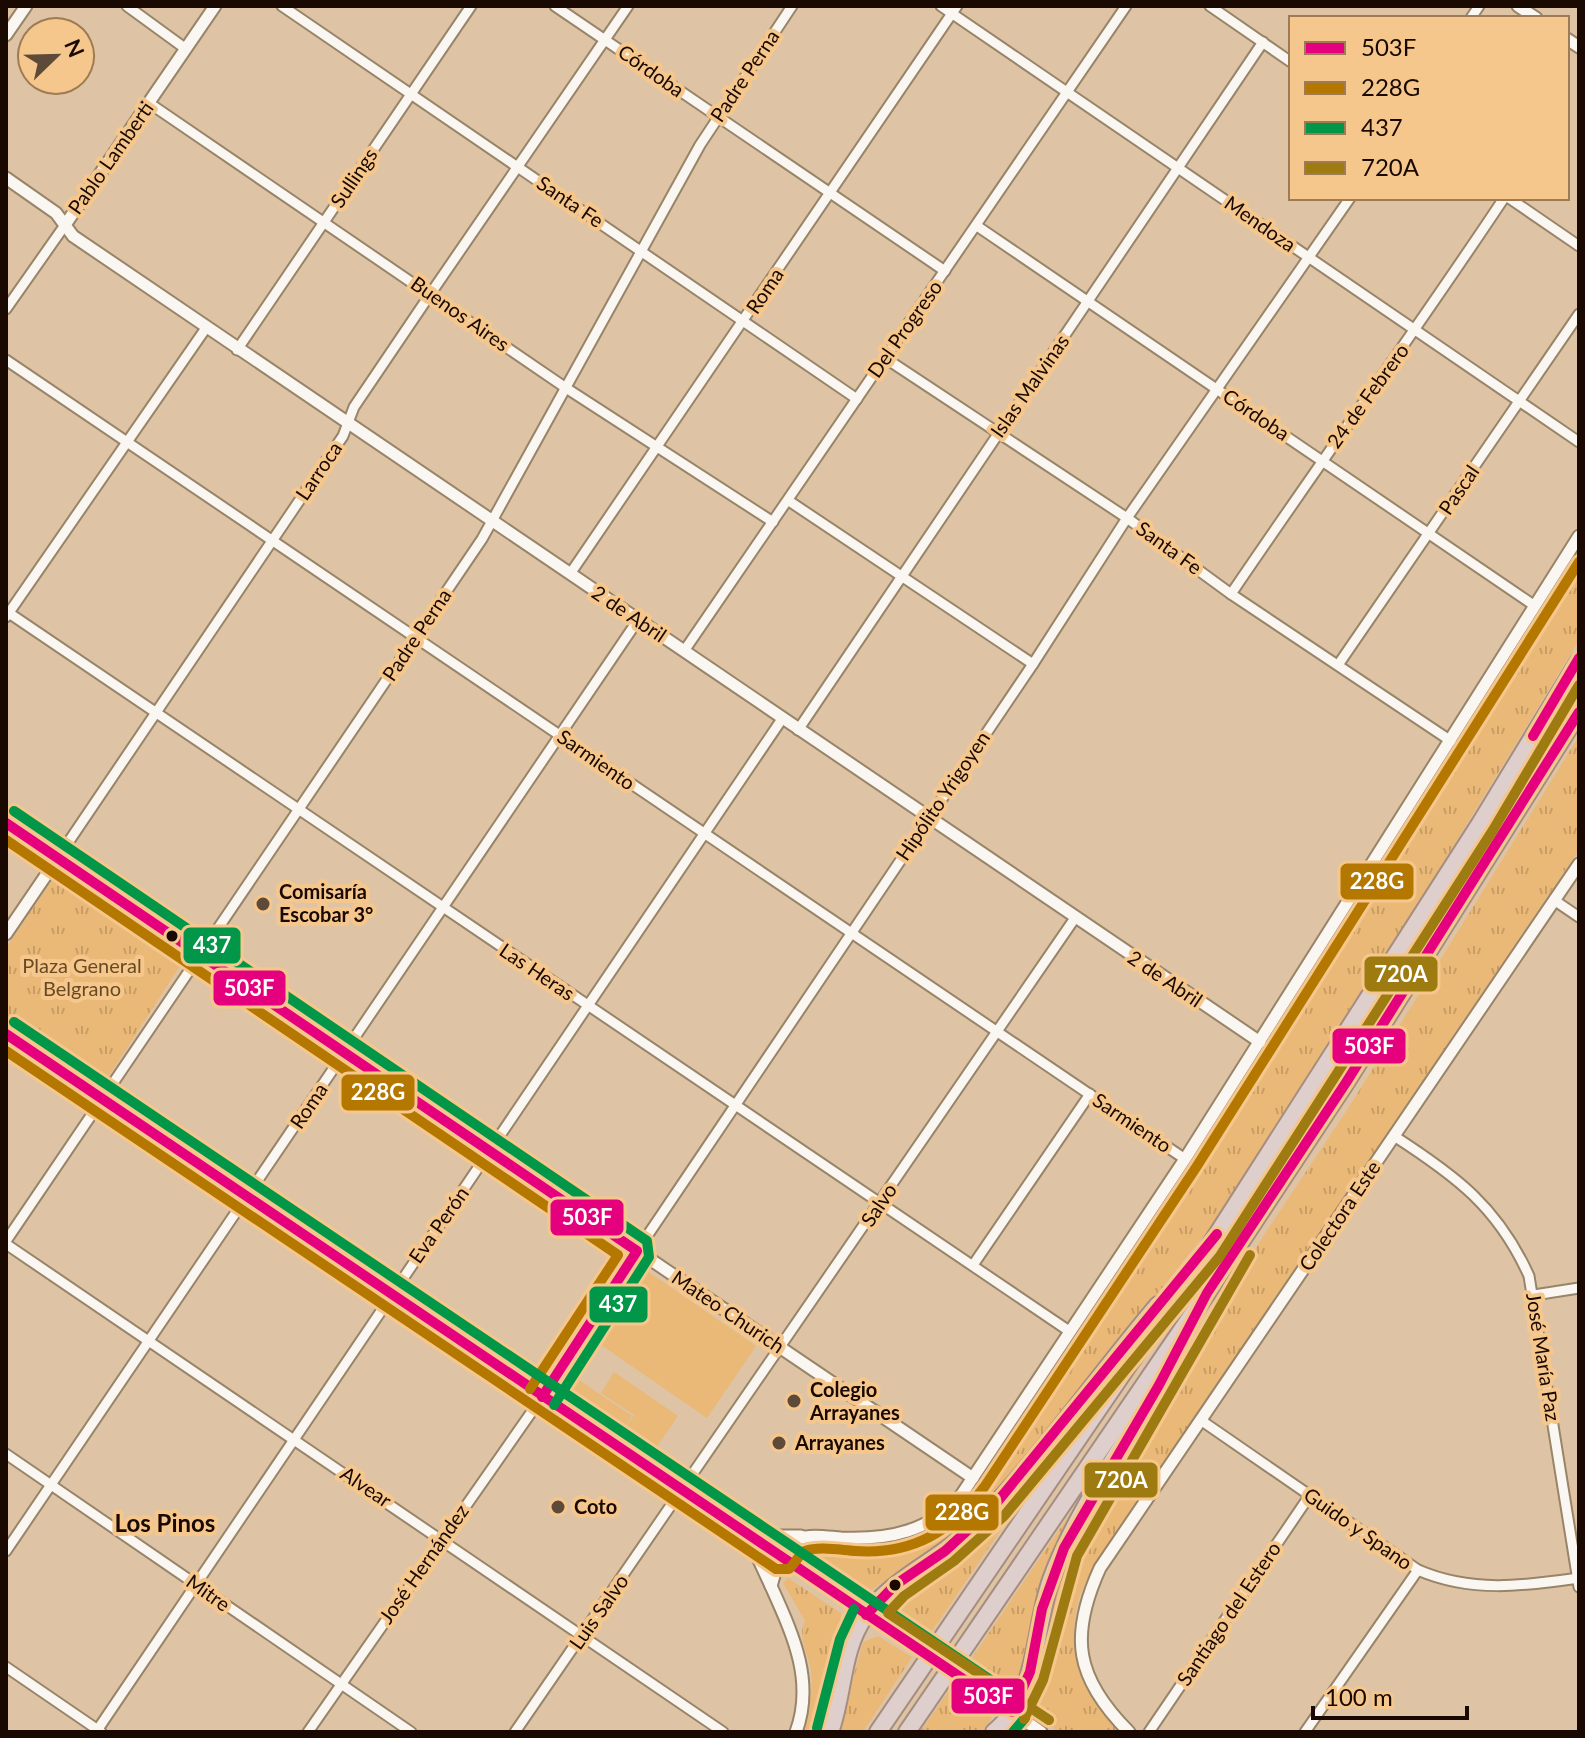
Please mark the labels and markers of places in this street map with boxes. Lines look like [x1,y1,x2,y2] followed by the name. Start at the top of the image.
[279,879,373,926] place label: Comisaría Escobar 3°
[254,895,272,913] marker: Comisaría Escobar 3°
[164,928,180,944] unlabelled marker
[809,1377,900,1424] place label: Colegio Arrayanes
[785,1392,803,1410] marker: Colegio Arrayanes
[794,1430,885,1454] place label: Arrayanes
[770,1434,788,1452] marker: Arrayanes
[574,1494,617,1518] place label: Coto
[549,1498,567,1516] marker: Coto
[887,1577,903,1593] unlabelled marker

